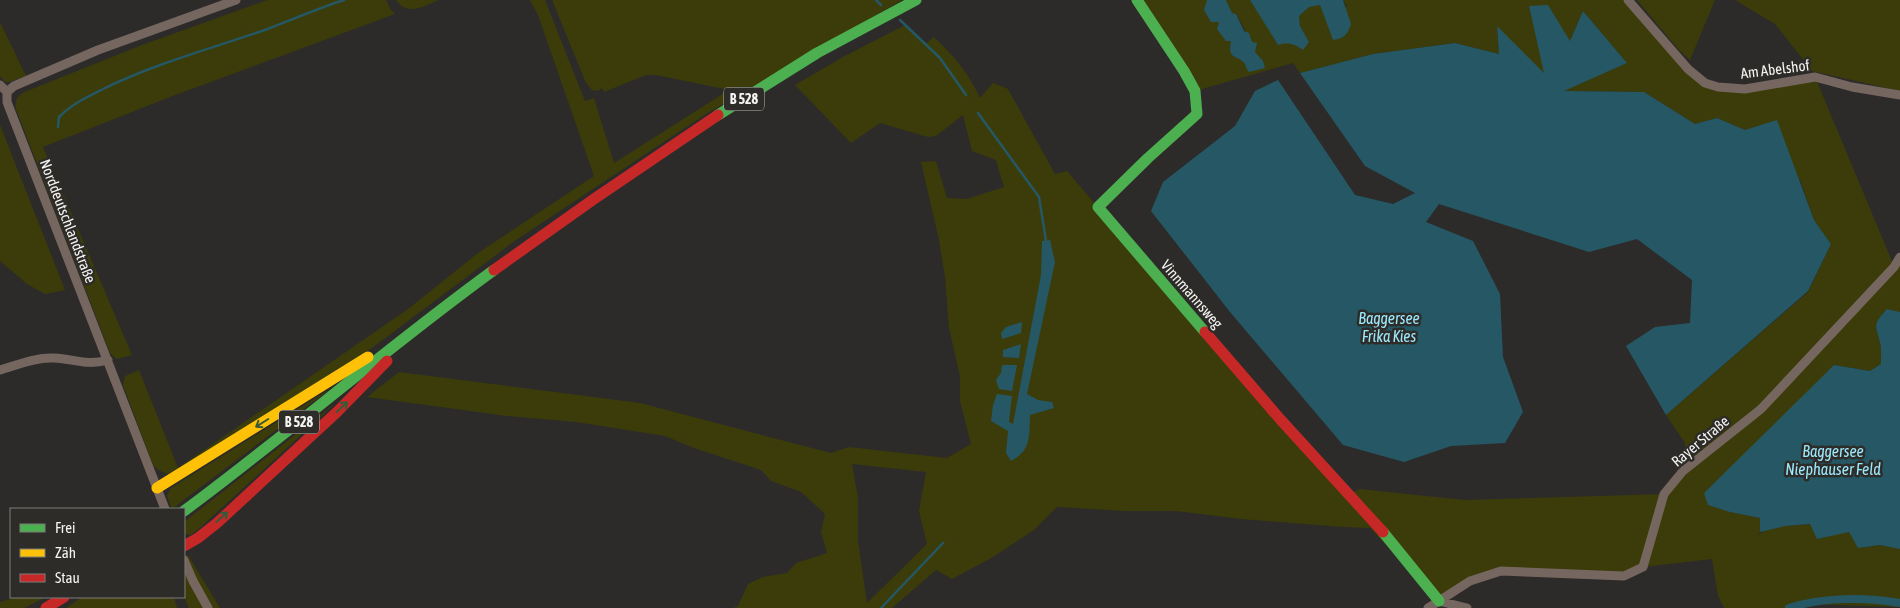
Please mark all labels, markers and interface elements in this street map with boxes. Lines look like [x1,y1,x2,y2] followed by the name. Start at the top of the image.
[1740,56,1810,82] street label: Am Abelshof
[724,88,764,110] road number: B 528
[37,157,99,285] street label: Norddeutschlandstraße
[1158,256,1227,332] street label: Vinnmannsweg
[1358,309,1420,345] water label: Baggersee Frika Kies
[335,401,348,413] one-way arrow
[279,411,319,434] road number: B 528
[1668,412,1732,470] street label: Rayer Straße
[255,418,269,428] one-way arrow
[1785,442,1881,479] water label: Baggersee Niephauser Feld
[10,508,185,598] legend
[216,511,229,523] one-way arrow
[55,519,75,536] text: Frei
[55,544,76,561] text: Zäh
[55,569,80,586] text: Stau

